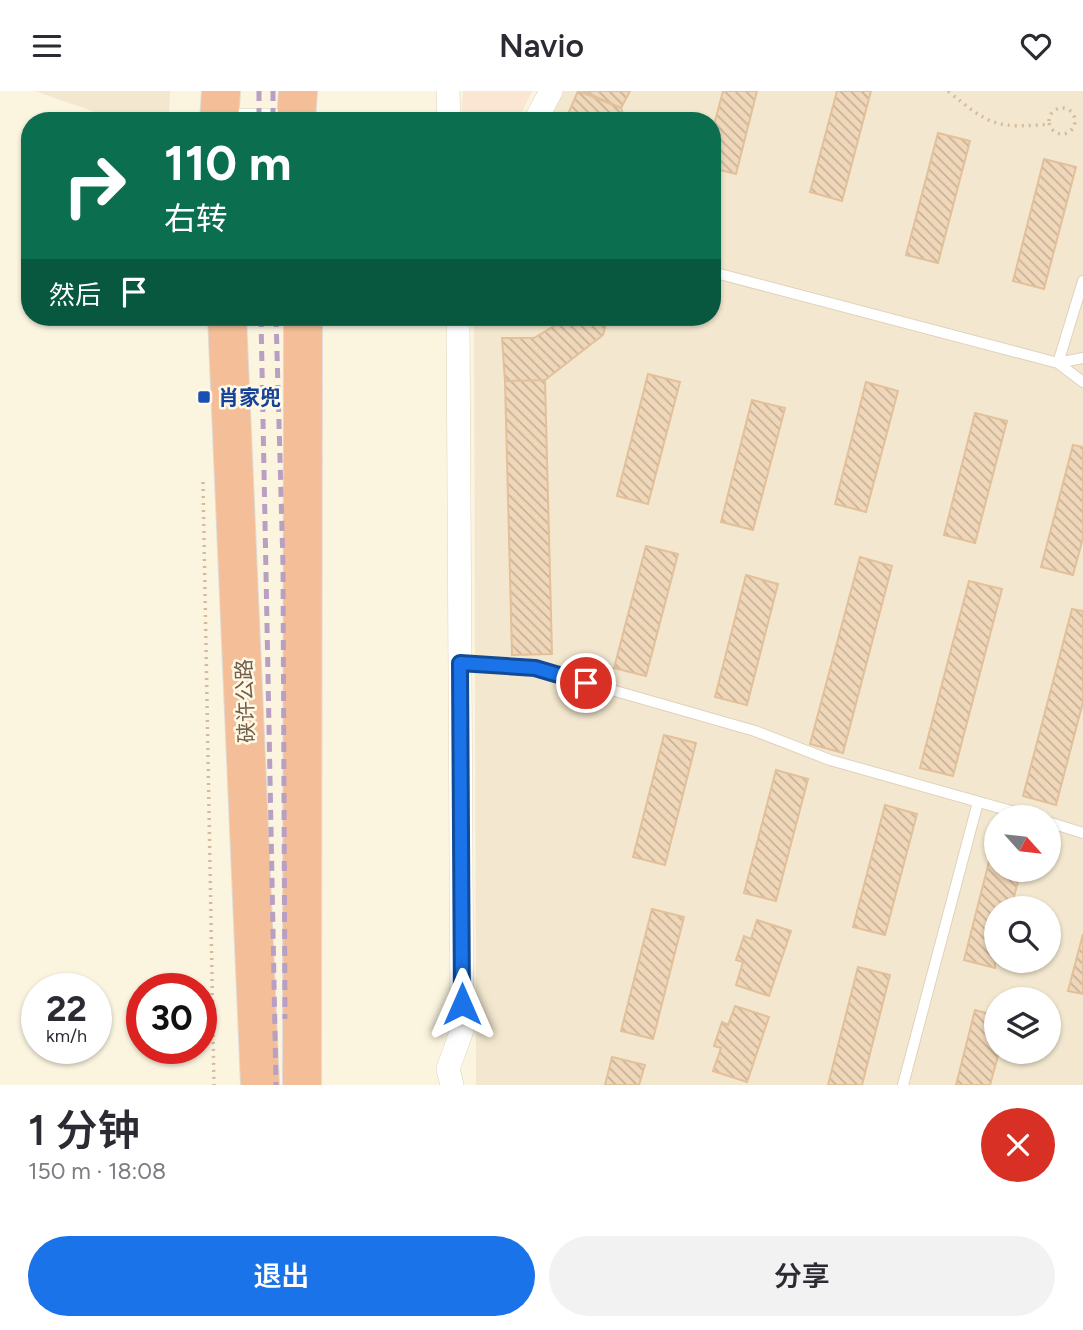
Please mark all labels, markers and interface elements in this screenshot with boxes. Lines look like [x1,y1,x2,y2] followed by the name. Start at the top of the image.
[28,27,66,65] icon: menu
[499,27,584,65] text: Navio
[1017,27,1055,65] icon: heart
[164,133,292,192] text: 110 m
[49,140,140,231] icon: right
[164,200,228,238] text: 右转
[115,273,153,311] icon: arrive
[49,279,101,311] text: 然后
[218,385,281,410] place label: 肖家兜
[196,389,212,405] marker: 肖家兜
[556,653,616,713] pin
[231,659,259,743] street label: 硖许公路
[567,664,605,702] icon: arrive
[984,805,1060,882] north arrow
[984,805,1061,1064] map controls
[984,896,1061,973] button: search
[425,967,499,1041] position arrow
[126,973,217,1064] speed limit sign: 30
[984,987,1061,1064] button: layers
[46,988,87,1030] text: 22
[46,1025,87,1047] text: km/h
[28,1105,140,1156] text: 1 分钟
[981,1108,1055,1182] button: close
[28,1157,166,1185] text: 150 m · 18:08
[28,1236,535,1316] button: 退出
[549,1236,1055,1316] button: 分享

